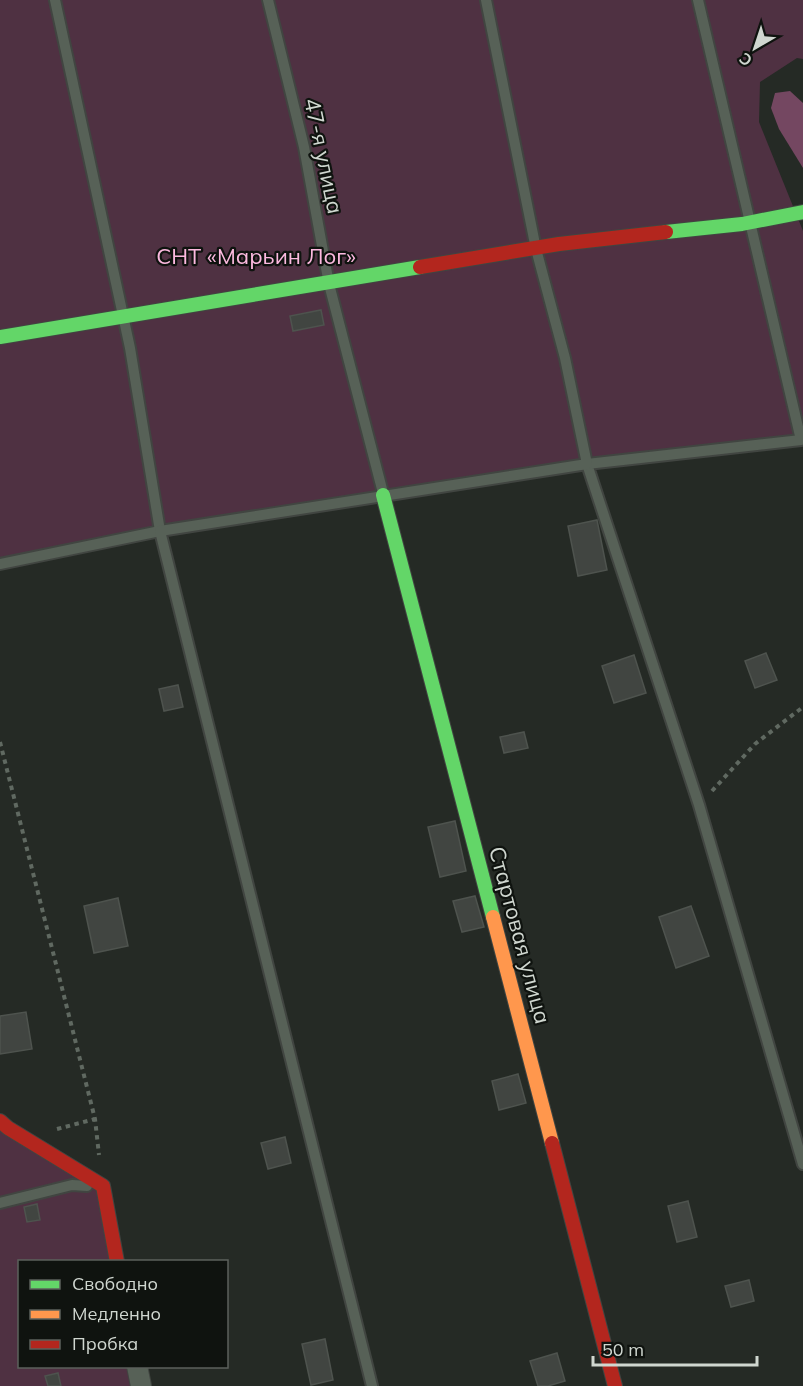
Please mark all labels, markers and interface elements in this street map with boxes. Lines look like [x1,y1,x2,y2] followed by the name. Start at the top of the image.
[725,18,785,78] north arrow
[735,48,756,71] text: С
[298,96,350,216] street label: 47-я улица
[156,242,356,270] park label: СНТ «Марьин Лог»
[483,843,557,1027] street label: Стартовая улица
[18,1260,228,1368] legend
[72,1272,158,1295] text: Свободно
[72,1302,161,1325] text: Медленно
[593,1329,756,1367] scale bar
[72,1332,138,1355] text: Пробка
[602,1338,644,1361] text: 50 m

